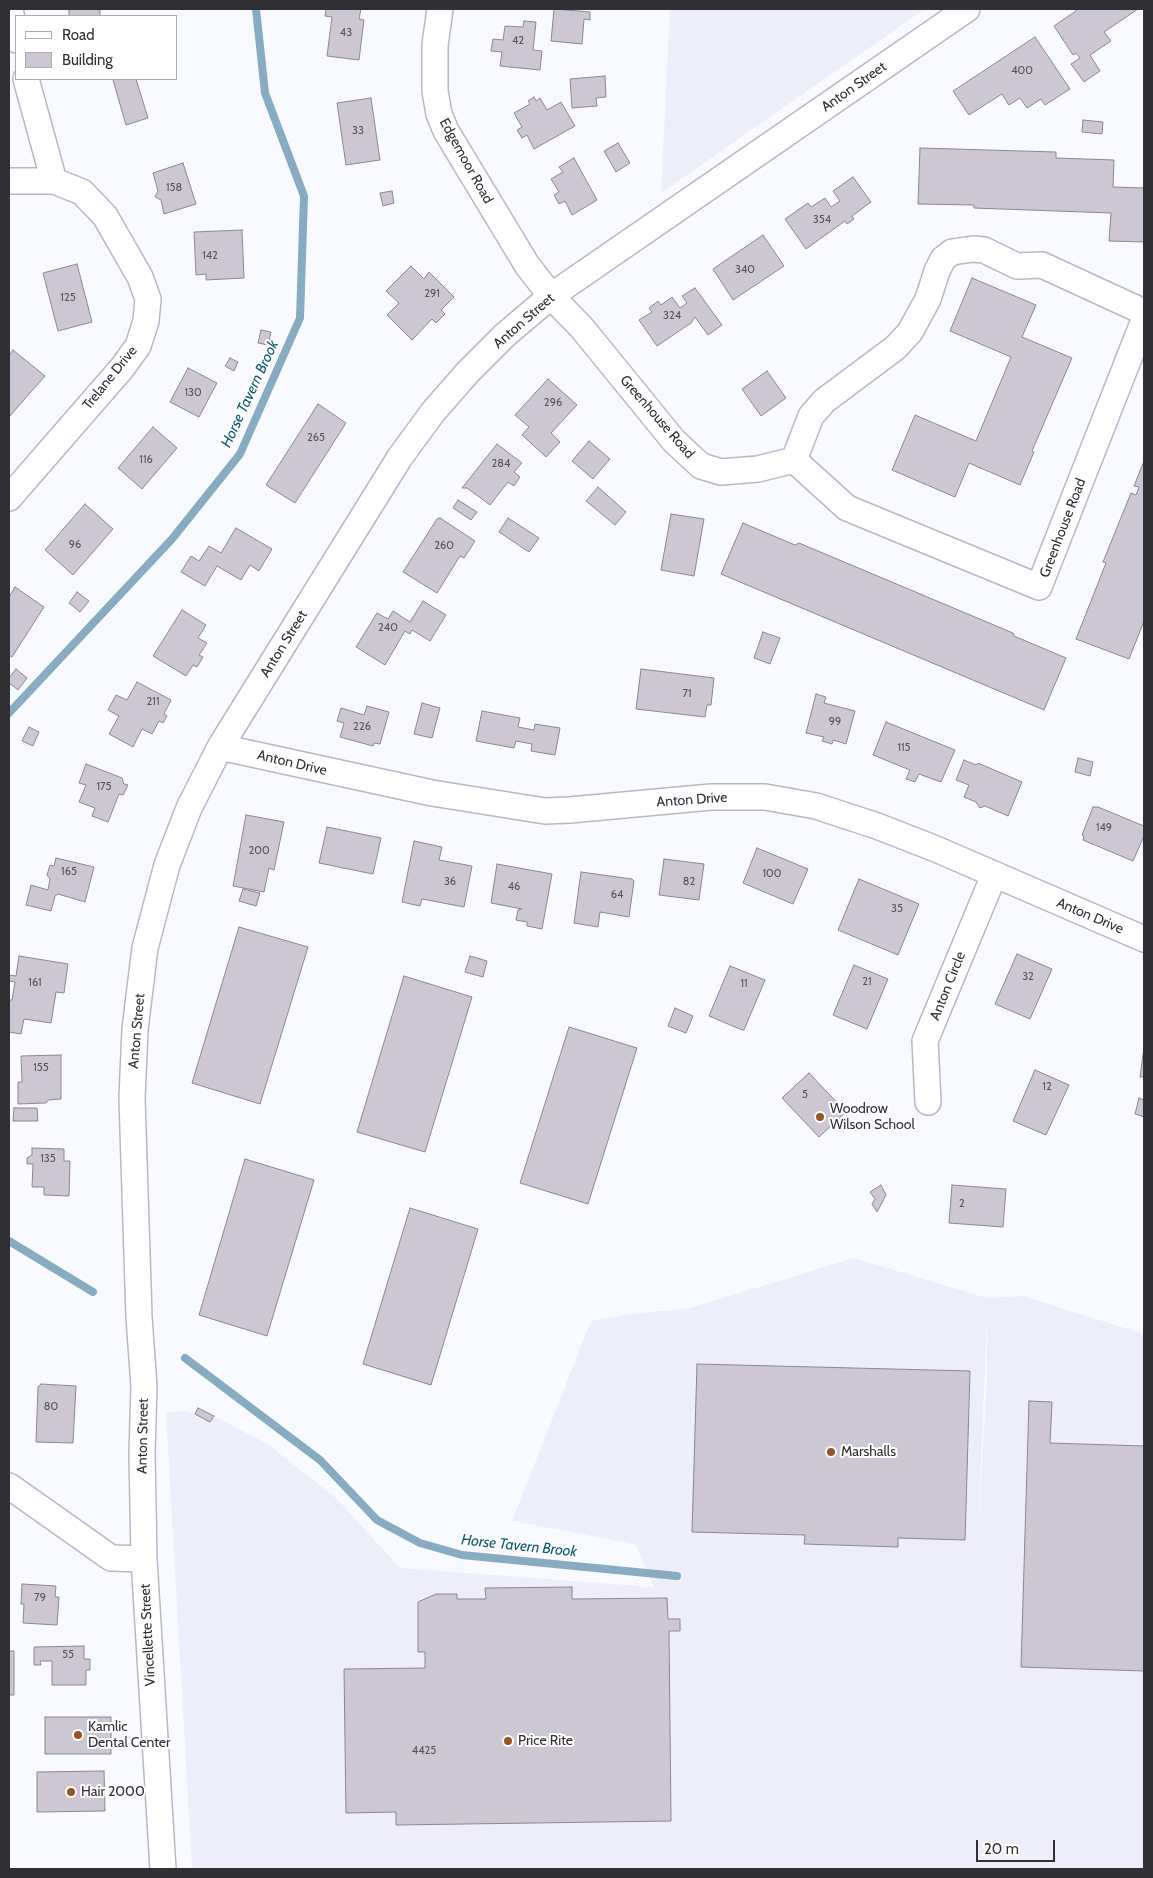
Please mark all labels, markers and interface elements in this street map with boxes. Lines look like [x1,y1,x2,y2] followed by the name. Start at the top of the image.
[15,15,178,80] legend
[62,26,95,44] text: Road
[340,26,352,40] house number: 43
[512,34,524,48] house number: 42
[62,51,113,69] text: Building
[818,58,890,116] street label: Anton Street
[1011,64,1033,78] house number: 400
[436,115,496,207] street label: Edgemoor Road
[352,124,364,138] house number: 33
[166,181,182,195] house number: 158
[813,213,831,227] house number: 354
[202,249,218,263] house number: 142
[735,263,755,277] house number: 340
[424,287,440,301] house number: 291
[490,290,558,352] street label: Anton Street
[60,291,76,305] house number: 125
[663,309,681,323] house number: 324
[217,337,283,451] water label: Horse Tavern Brook
[79,343,141,413] street label: Trelane Drive
[616,372,698,462] street label: Greenhouse Road
[184,386,202,400] house number: 130
[544,396,562,410] house number: 296
[307,431,325,445] house number: 265
[139,453,153,467] house number: 116
[492,457,510,471] house number: 284
[1036,476,1090,580] street label: Greenhouse Road
[69,538,81,552] house number: 96
[434,539,454,553] house number: 260
[257,607,311,681] street label: Anton Street
[378,621,398,635] house number: 240
[682,687,692,701] house number: 71
[147,695,159,709] house number: 211
[829,715,841,729] house number: 99
[353,720,371,734] house number: 226
[897,741,911,755] house number: 115
[255,747,329,779] street label: Anton Drive
[96,780,112,794] house number: 175
[656,789,728,811] street label: Anton Drive
[1096,821,1112,835] house number: 149
[248,844,270,858] house number: 200
[61,865,77,879] house number: 165
[763,867,781,881] house number: 100
[444,875,456,889] house number: 36
[683,875,695,889] house number: 82
[508,880,520,894] house number: 46
[611,888,623,902] house number: 64
[1054,894,1126,938] street label: Anton Drive
[891,902,903,916] house number: 35
[927,949,969,1023] street label: Anton Circle
[1022,970,1034,984] house number: 32
[862,975,872,989] house number: 21
[28,976,42,990] house number: 161
[740,977,748,991] house number: 11
[125,993,149,1069] street label: Anton Street
[33,1061,49,1075] house number: 155
[1042,1080,1052,1094] house number: 12
[802,1088,808,1102] house number: 5
[830,1101,915,1134] place label: Woodrow Wilson School
[814,1111,826,1123] marker: Woodrow Wilson School
[40,1152,56,1166] house number: 135
[959,1197,965,1211] house number: 2
[134,1398,152,1474] street label: Anton Street
[44,1400,58,1414] house number: 80
[841,1444,896,1460] place label: Marshalls
[825,1446,837,1458] marker: Marshalls
[460,1531,578,1561] water label: Horse Tavern Brook
[137,1583,159,1687] street label: Vincellette Street
[34,1591,46,1605] house number: 79
[62,1648,74,1662] house number: 55
[88,1719,170,1751] place label: Kamlic Dental Center
[72,1729,84,1741] marker: Kamlic Dental Center
[518,1733,573,1749] place label: Price Rite
[502,1735,514,1747] marker: Price Rite
[412,1744,436,1758] house number: 4425
[81,1784,145,1800] place label: Hair 2000
[65,1786,77,1798] marker: Hair 2000
[978,1830,1057,1862] scale bar
[984,1840,1019,1858] text: 20 m

